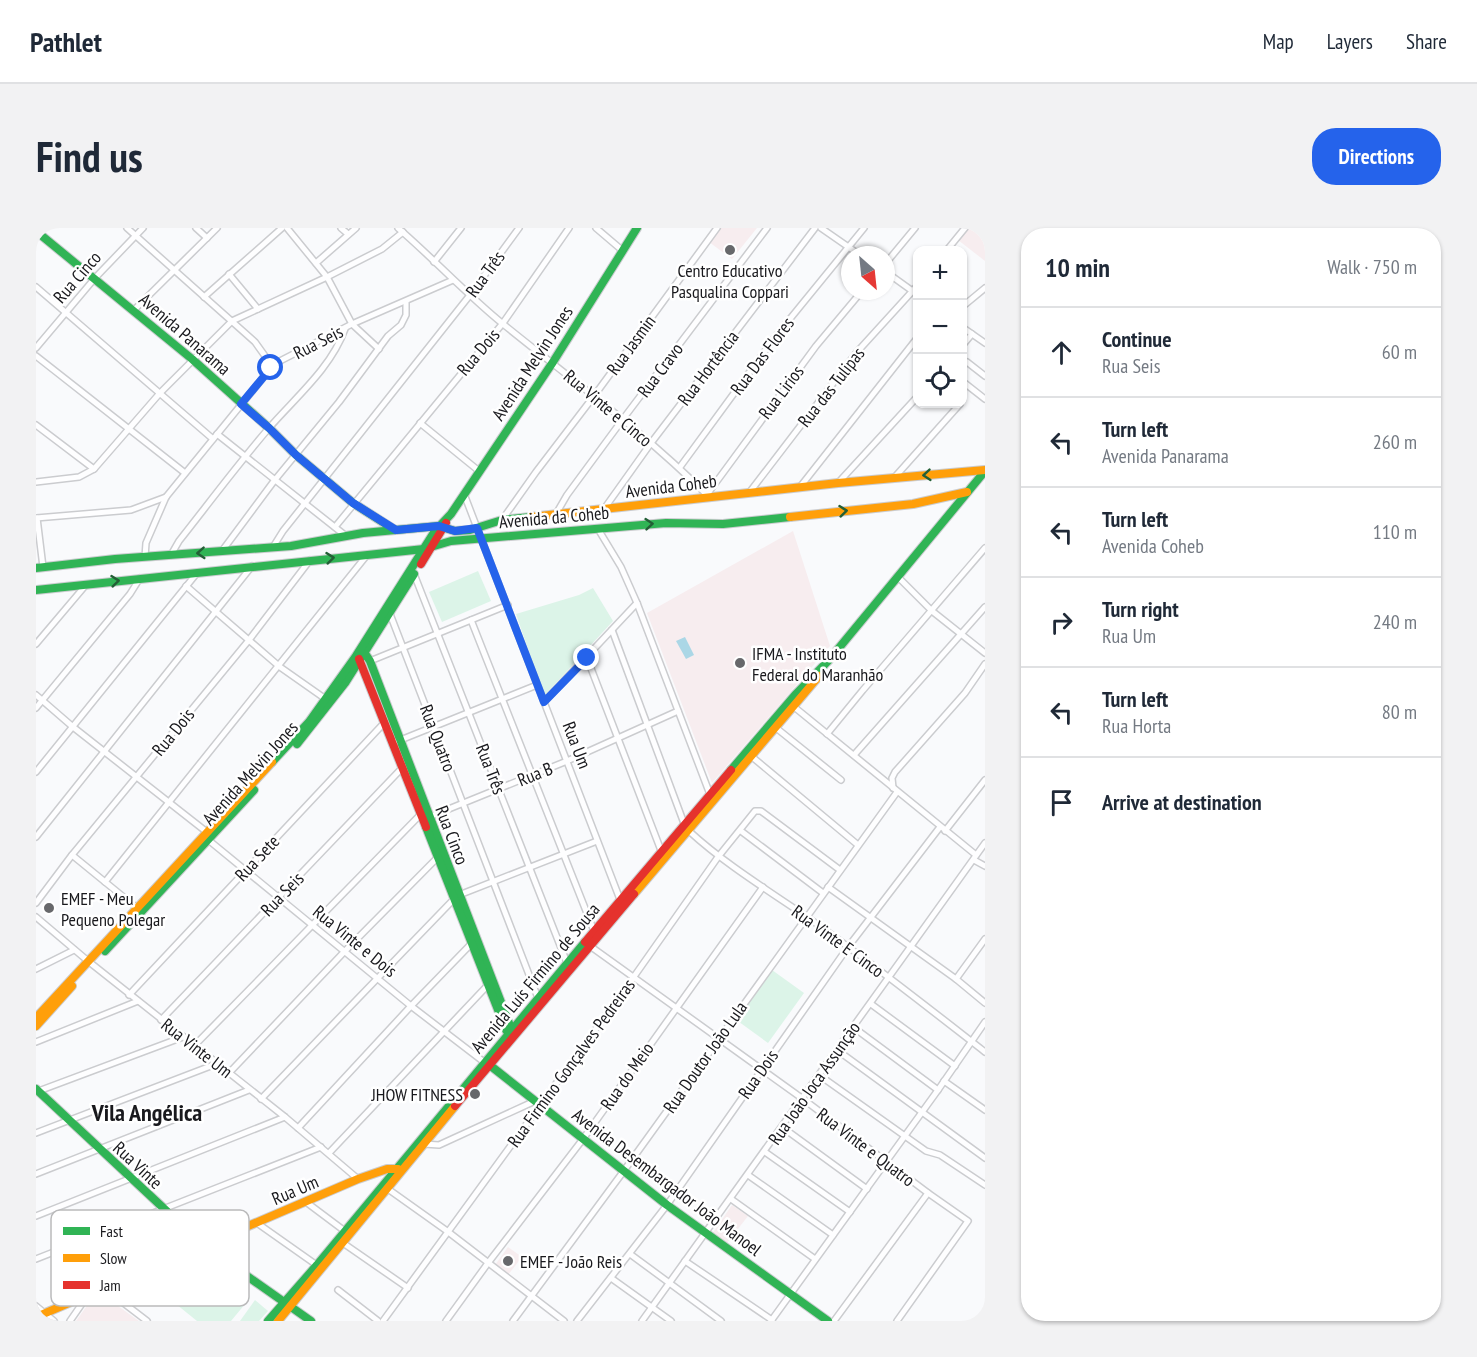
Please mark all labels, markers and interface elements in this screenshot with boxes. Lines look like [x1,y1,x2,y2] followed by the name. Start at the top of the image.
[30,23,102,60] text: Pathlet
[1263,28,1294,55] text: Map
[1327,28,1373,55] text: Layers
[1406,28,1447,55] text: Share
[1312,128,1441,185] button: Directions
[36,129,143,184] text: Find us
[723,243,737,257] marker: Centro Educativo Pasqualina Coppari
[48,246,106,308] street label: Rua Cinco
[460,246,510,302] street label: Rua Três
[841,246,895,300] north arrow
[913,246,967,408] map controls
[913,246,967,300] button: +
[1045,251,1110,284] text: 10 min
[1327,254,1417,280] text: Walk · 750 m
[671,259,789,303] place label: Centro Educativo Pasqualina Coppari
[134,288,236,380] street label: Avenida Panarama
[913,300,967,354] button: −
[486,301,578,425] street label: Avenida Melvin Jones
[602,310,660,380] street label: Rua Jasmin
[725,312,799,400] street label: Rua Das Flores
[289,320,347,364] street label: Rua Seis
[452,324,504,380] street label: Rua Dois
[1102,325,1172,353] text: Continue
[672,326,744,410] street label: Rua Hortência
[1045,336,1078,369] icon: ahead
[632,338,688,402] street label: Rua Cravo
[1382,339,1417,365] text: 60 m
[793,342,869,432] street label: Rua das Tulipas
[1102,353,1160,379] text: Rua Seis
[257,354,283,380] route start
[913,354,967,408] button: locate
[753,361,809,423] street label: Rua Lirios
[559,364,657,452] street label: Rua Vinte e Cinco
[1102,415,1168,443] text: Turn left
[1045,426,1078,459] icon: left
[1373,429,1417,455] text: 260 m
[1102,443,1229,469] text: Avenida Panarama
[922,468,931,481] one-way arrow
[624,469,718,503] street label: Avenida Coheb
[498,501,610,533] street label: Avenida da Coheb
[838,505,847,518] one-way arrow
[1102,505,1168,533] text: Turn left
[1045,516,1078,549] icon: left
[644,518,653,531] one-way arrow
[1373,519,1417,545] text: 110 m
[1102,533,1204,559] text: Avenida Coheb
[196,546,205,559] one-way arrow
[325,552,334,565] one-way arrow
[110,575,120,588] one-way arrow
[1102,595,1179,623] text: Turn right
[1045,606,1078,639] icon: right
[1373,609,1417,635] text: 240 m
[1102,623,1156,649] text: Rua Um
[752,642,883,686] place label: IFMA - Instituto Federal do Maranhão
[573,644,599,670] route end
[733,656,747,670] marker: IFMA - Instituto Federal do Maranhão
[1102,685,1168,713] text: Turn left
[1045,696,1078,729] icon: left
[1382,699,1417,725] text: 80 m
[415,701,461,775] street label: Rua Quatro
[147,704,199,760] street label: Rua Dois
[1102,713,1171,739] text: Rua Horta
[197,716,303,830] street label: Avenida Melvin Jones
[558,718,596,772] street label: Rua Um
[471,741,511,797] street label: Rua Três
[514,757,556,791] street label: Rua B
[1045,786,1078,819] icon: arrive
[1102,788,1262,816] text: Arrive at destination
[430,802,474,868] street label: Rua Cinco
[230,830,284,886] street label: Rua Sete
[255,867,309,921] street label: Rua Seis
[61,887,165,931] place label: EMEF - Meu Pequeno Polegar
[465,898,605,1058] street label: Avenida Luís Firmino de Sousa
[308,900,402,982] street label: Rua Vinte e Dois
[787,900,889,982] street label: Rua Vinte E Cinco
[42,901,56,915] marker: EMEF - Meu Pequeno Polegar
[502,974,640,1152] street label: Rua Firmino Gonçalves Pedreiras
[658,997,752,1117] street label: Rua Doutor João Lula
[157,1013,237,1083] street label: Rua Vinte Um
[763,1017,865,1149] street label: Rua João Joca Assunção
[595,1038,659,1114] street label: Rua do Meio
[733,1045,783,1103] street label: Rua Dois
[370,1083,463,1106] place label: JHOW FITNESS
[468,1087,482,1101] marker: JHOW FITNESS
[91,1097,202,1128] district label: Vila Angélica
[568,1103,767,1261] street label: Avenida Desembargador João Manoel
[812,1103,920,1192] street label: Rua Vinte e Quatro
[108,1136,168,1194] street label: Rua Vinte
[268,1170,322,1210] street label: Rua Um
[51,1210,249,1306] legend
[100,1221,123,1241] text: Fast
[100,1248,127,1268] text: Slow
[520,1250,622,1273] place label: EMEF - João Reis
[501,1254,515,1268] marker: EMEF - João Reis
[99,1275,121,1295] text: Jam

